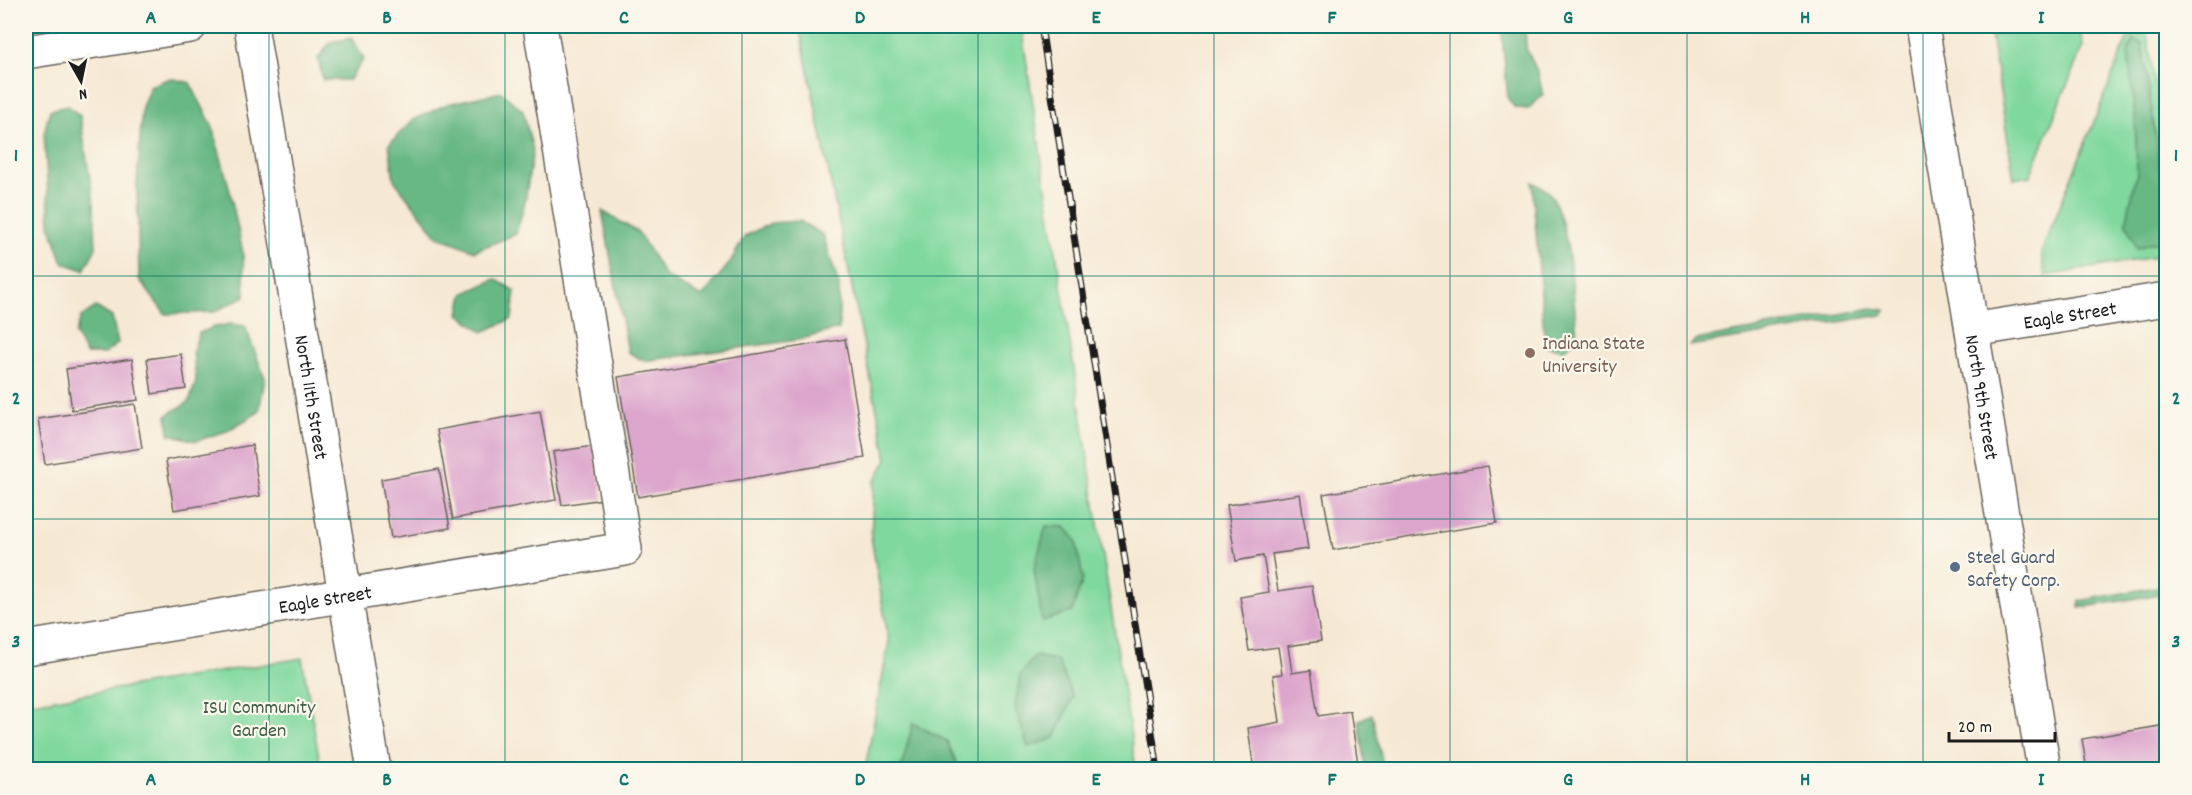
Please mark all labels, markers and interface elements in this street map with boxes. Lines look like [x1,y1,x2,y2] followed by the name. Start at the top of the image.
[146,5,157,33] text: A
[382,5,392,33] text: B
[619,5,629,33] text: C
[855,5,866,33] text: D
[1091,5,1101,33] text: E
[1328,5,1338,33] text: F
[1563,5,1573,33] text: G
[1800,5,1810,33] text: H
[2038,5,2045,33] text: I
[51,51,111,111] north arrow
[77,81,89,105] text: N
[14,143,18,171] text: 1
[2174,143,2178,171] text: 1
[2022,296,2119,339] street label: Eagle Street
[1542,331,1645,382] place label: Indiana State University
[285,333,333,462] street label: North 11th Street
[1956,333,2004,462] street label: North 9th Street
[1523,346,1537,360] marker: Indiana State University
[12,386,20,414] text: 2
[2172,386,2180,414] text: 2
[1967,545,2060,596] place label: Steel Guard Safety Corp.
[1948,560,1962,574] marker: Steel Guard Safety Corp.
[277,580,374,623] street label: Eagle Street
[12,629,20,657] text: 3
[2172,629,2180,657] text: 3
[203,695,316,746] park label: ISU Community Garden
[1949,705,2056,743] scale bar
[1958,716,1992,741] text: 20 m
[146,767,157,795] text: A
[382,767,392,795] text: B
[619,767,629,795] text: C
[855,767,866,795] text: D
[1091,767,1101,795] text: E
[1328,767,1338,795] text: F
[1563,767,1573,795] text: G
[1800,767,1810,795] text: H
[2038,767,2045,795] text: I

